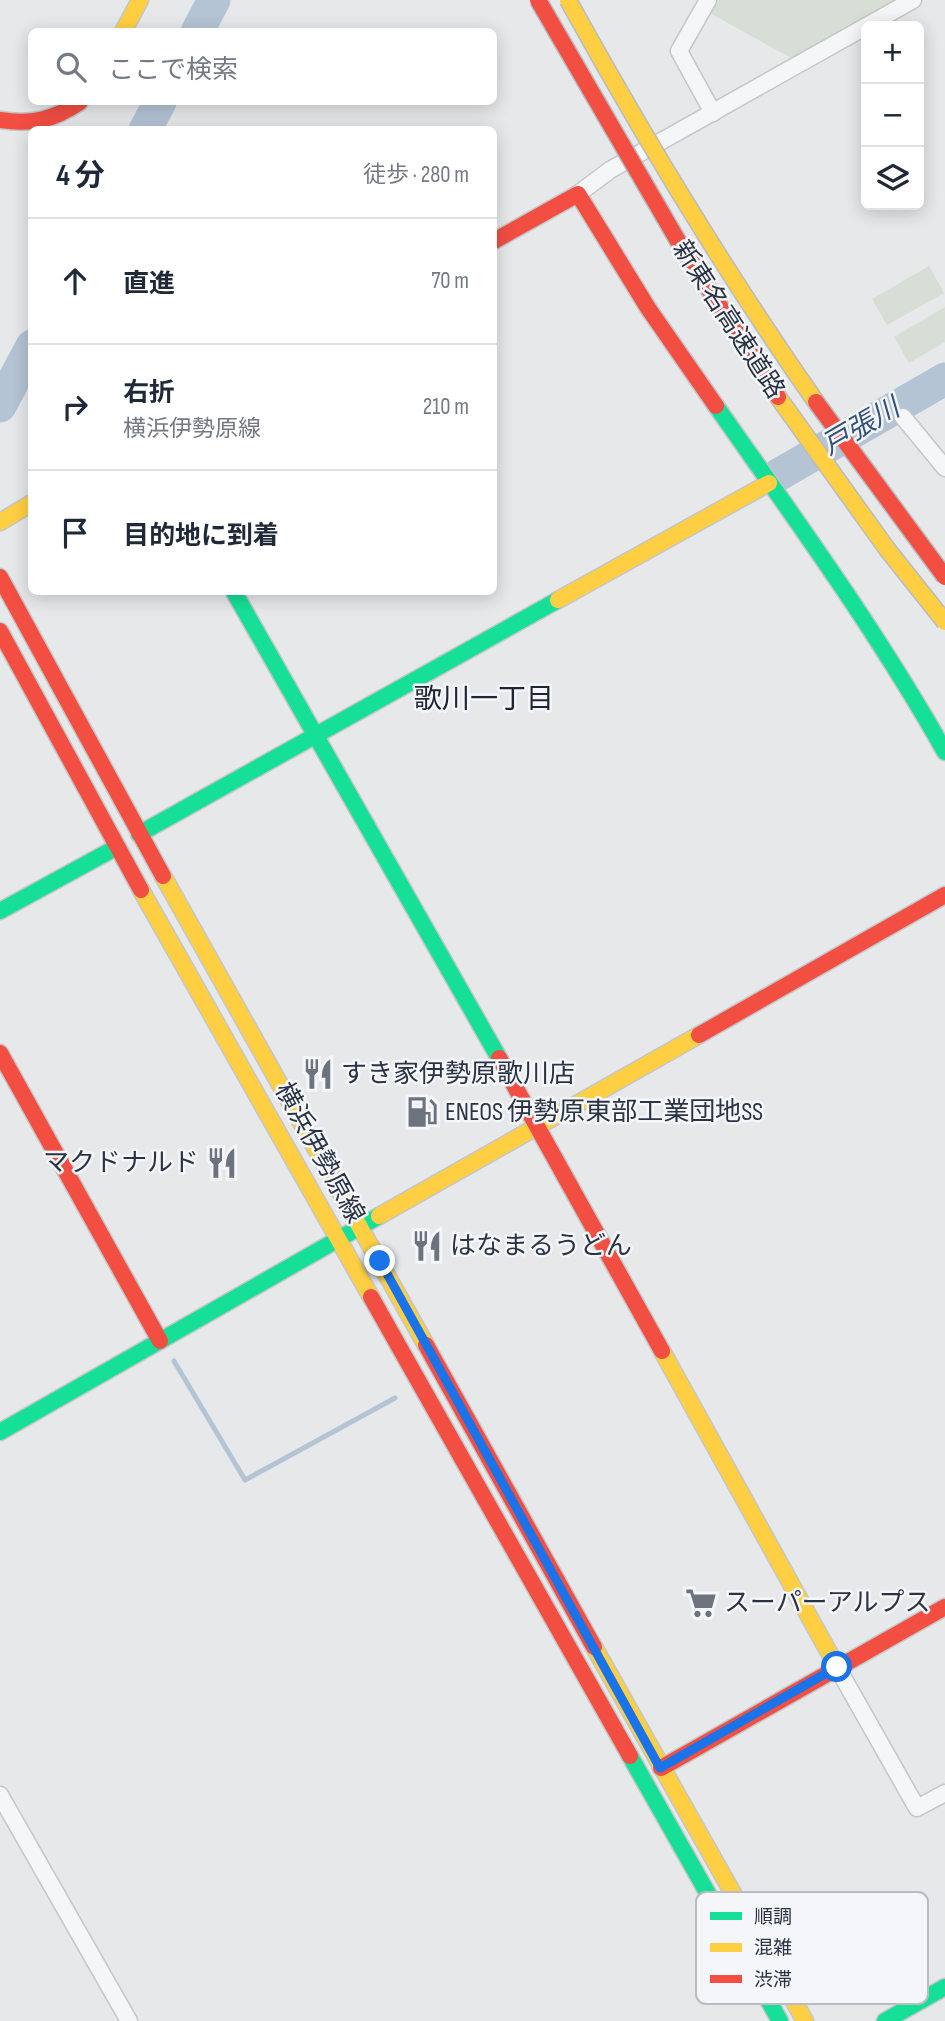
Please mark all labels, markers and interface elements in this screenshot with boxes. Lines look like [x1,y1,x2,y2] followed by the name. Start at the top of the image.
[861,21,924,210] map controls
[861,21,924,84] button: +
[28,28,497,105] search box
[52,48,90,86] icon: search
[108,55,238,86] text: ここで検索
[861,84,924,147] button: −
[861,147,924,210] button: layers
[56,158,105,194] text: 4 分
[363,161,469,189] text: 徒歩 · 280 m
[665,235,791,405] street label: 新東名高速道路
[56,262,94,300] icon: ahead
[431,267,469,295] text: 70 m
[123,269,175,300] text: 直進
[123,378,175,409] text: 右折
[56,388,94,426] icon: right
[816,390,908,462] water label: 戸張川
[423,393,469,421] text: 210 m
[123,415,261,443] text: 横浜伊勢原線
[56,514,94,552] icon: arrive
[123,521,279,552] text: 目的地に到着
[414,683,554,716] district label: 歌川一丁目
[301,1057,335,1091] restaurant icon: すき家伊勢原歌川店
[341,1059,575,1090] place label: すき家伊勢原歌川店
[268,1077,370,1229] street label: 横浜伊勢原線
[405,1095,439,1129] fuel station icon: ENEOS 伊勢原東部工業団地SS
[445,1097,763,1128] place label: ENEOS 伊勢原東部工業団地SS
[205,1146,239,1180] restaurant icon: マクドナルド
[43,1148,199,1179] place label: マクドナルド
[410,1229,444,1263] restaurant icon: はなまるうどん
[450,1231,632,1262] place label: はなまるうどん
[364,1245,395,1276] route end
[684,1586,718,1620] supermarket icon: スーパーアルプス
[724,1588,930,1619] place label: スーパーアルプス
[821,1651,852,1682] route start
[696,1892,928,2004] legend
[754,1906,792,1929] text: 順調
[754,1937,792,1960] text: 混雑
[754,1969,792,1992] text: 渋滞

